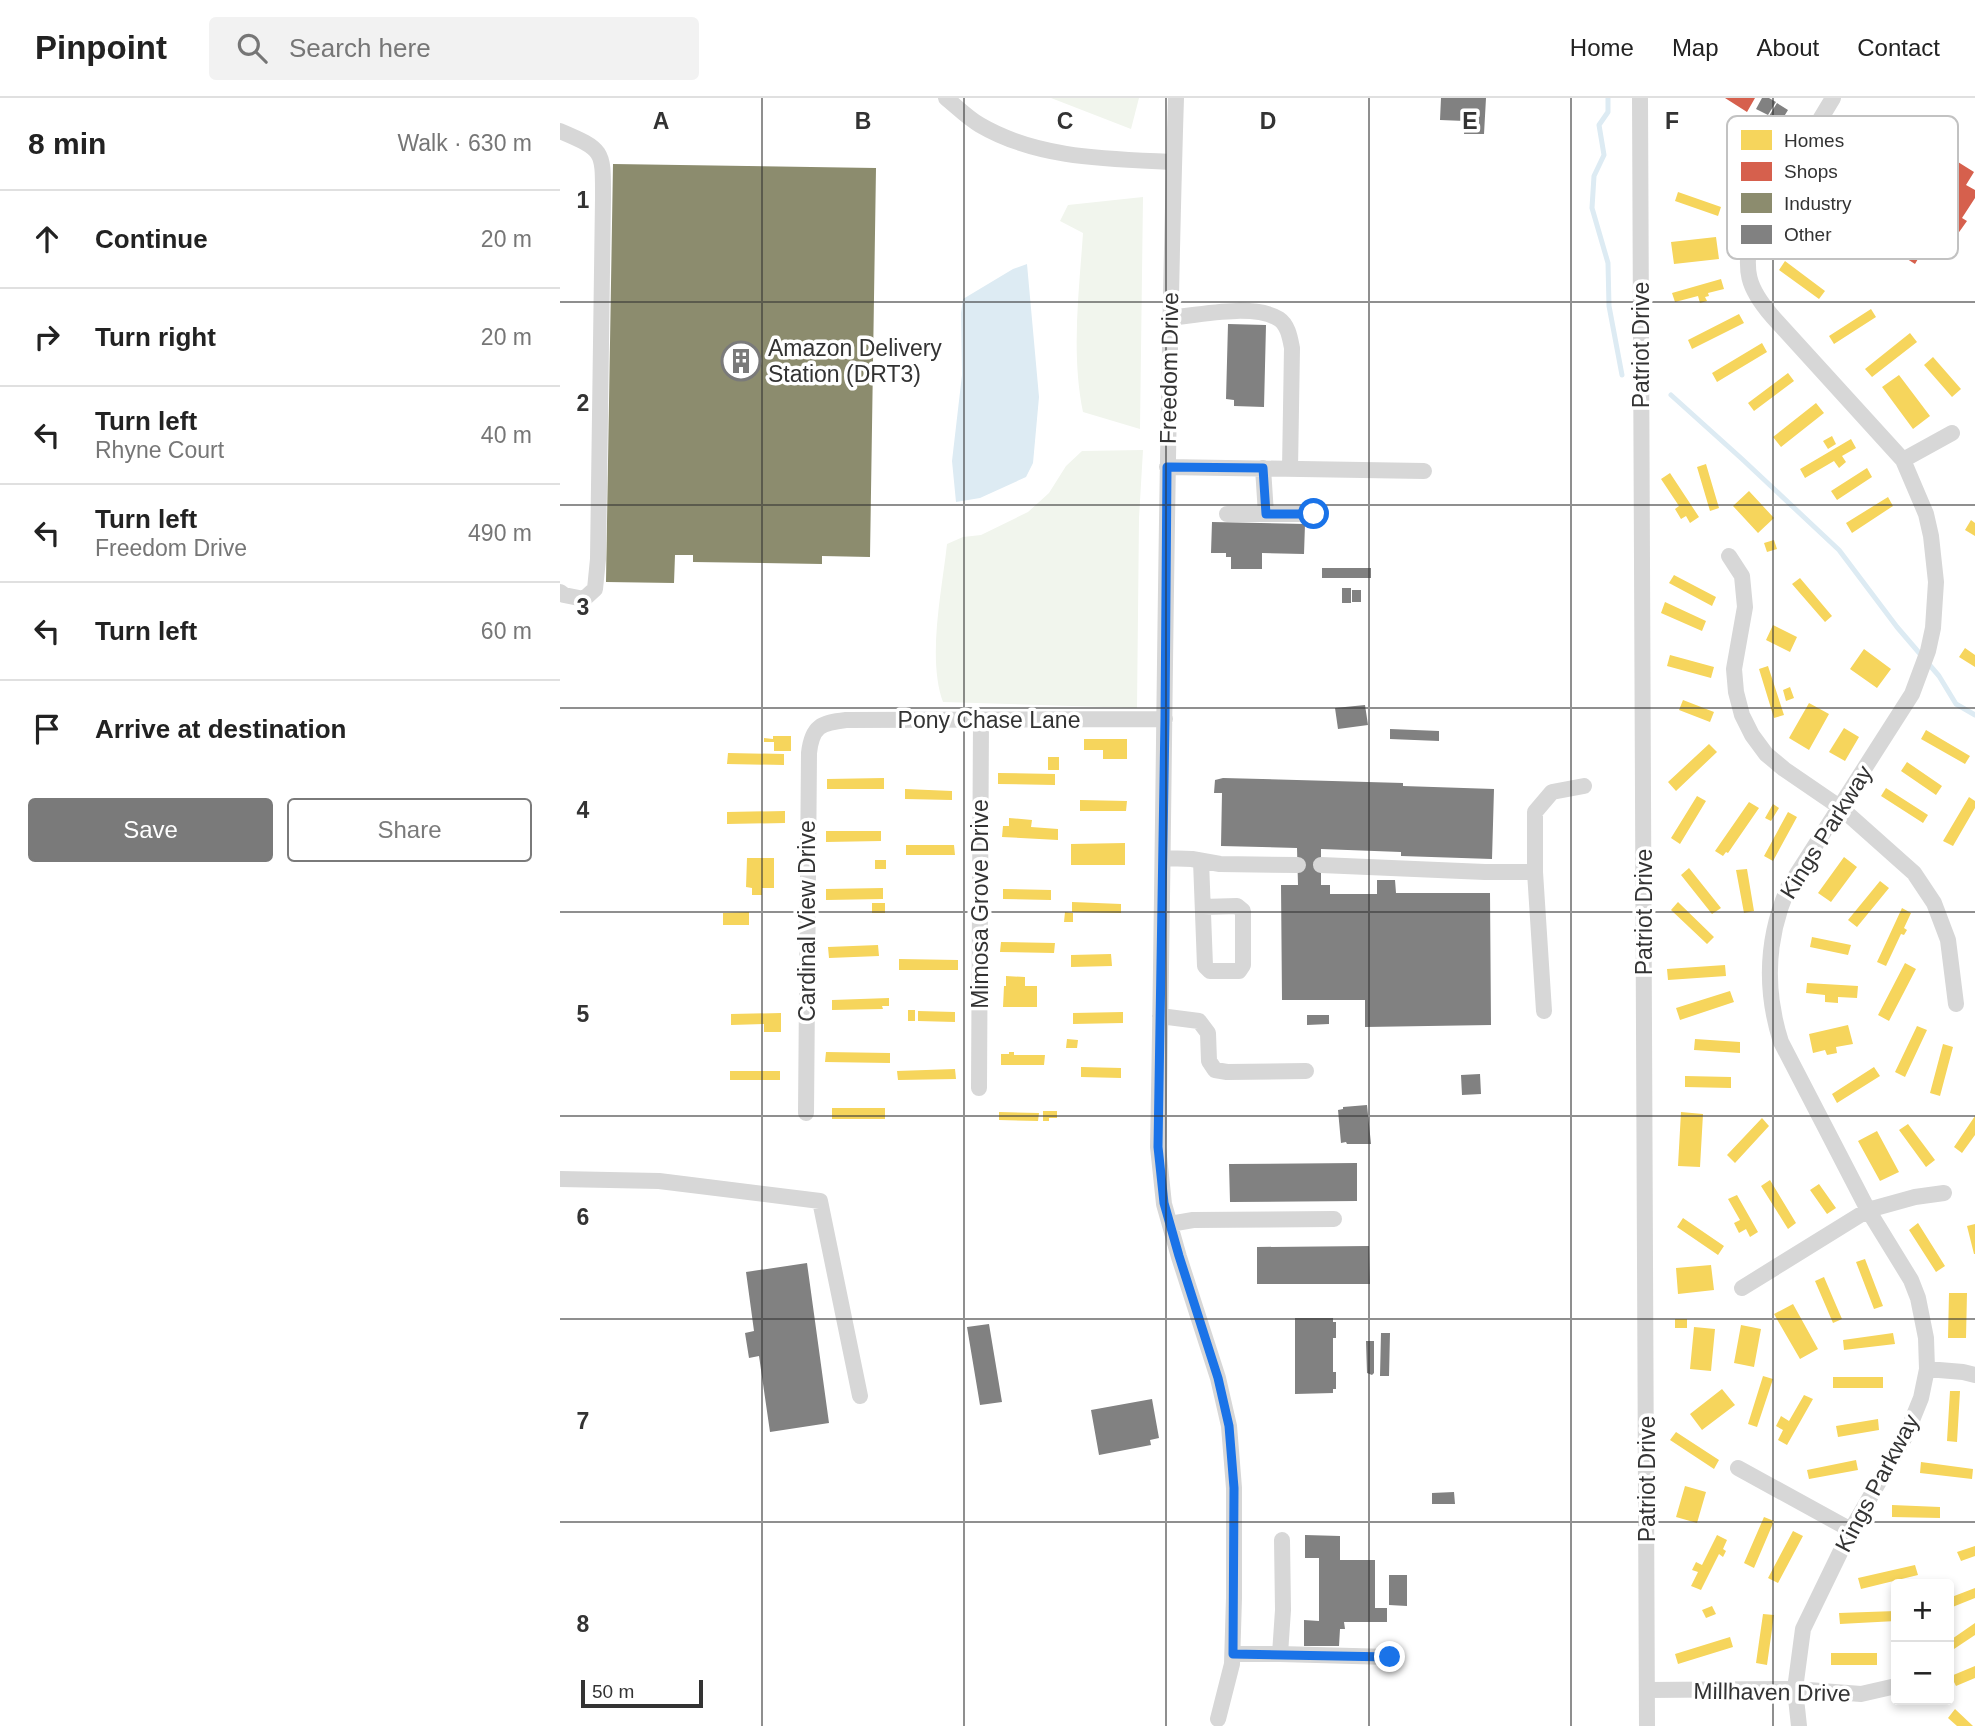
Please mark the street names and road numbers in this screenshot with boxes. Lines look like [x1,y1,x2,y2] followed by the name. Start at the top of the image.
[1628,282,1654,408] street label: Patriot Drive
[1155,292,1183,444] street label: Freedom Drive
[898,707,1080,733] street label: Pony Chase Lane
[1775,760,1878,903] street label: Kings Parkway
[967,799,993,1009] street label: Mimosa Grove Drive
[794,820,820,1022] street label: Cardinal View Drive
[1631,849,1657,975] street label: Patriot Drive
[1830,1409,1924,1556] street label: Kings Parkway
[1634,1416,1660,1542] street label: Patriot Drive
[1693,1678,1851,1706] street label: Millhaven Drive

